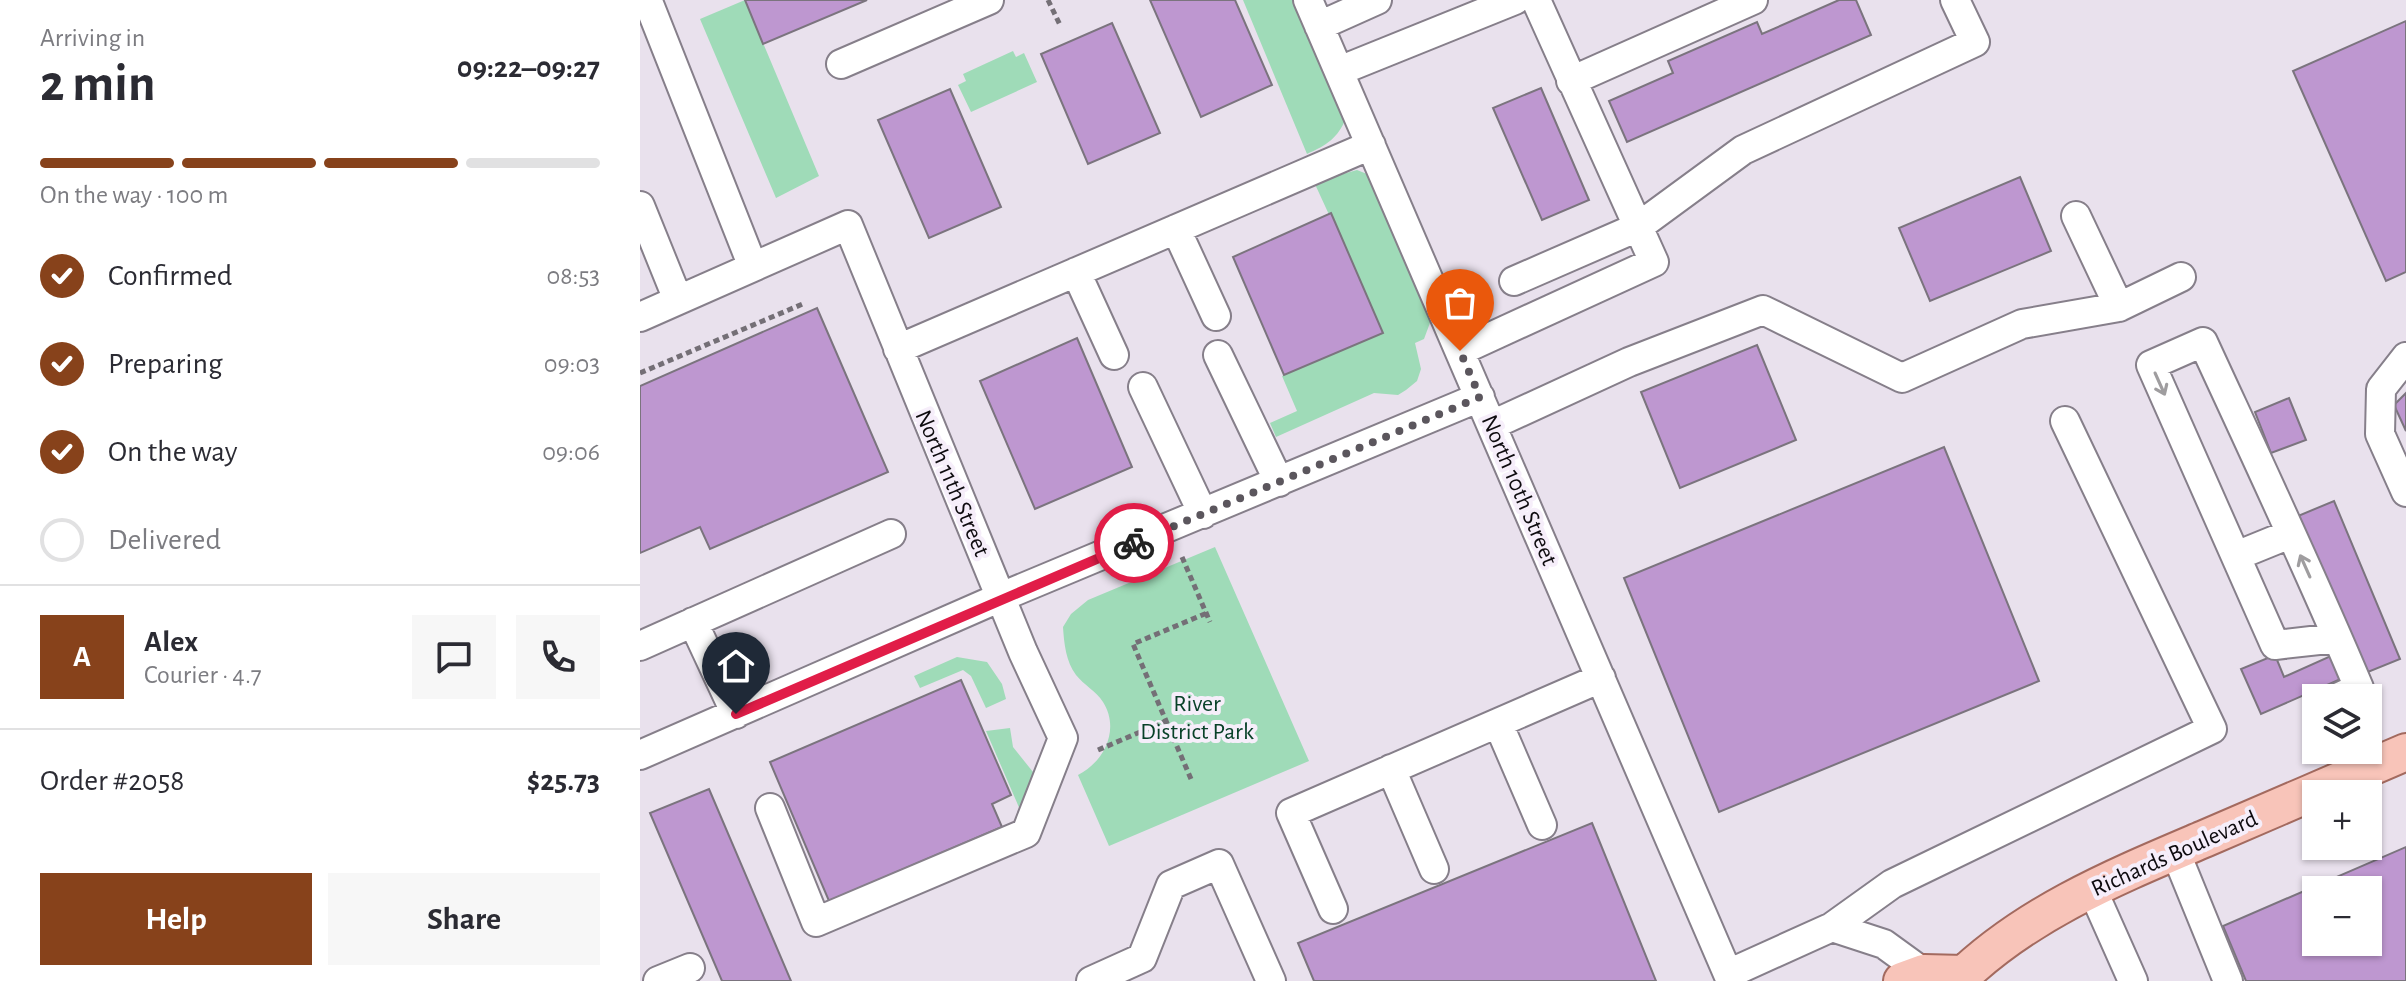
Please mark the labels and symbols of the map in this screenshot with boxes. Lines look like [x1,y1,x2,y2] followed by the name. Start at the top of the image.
[1426,269,1494,351] pin
[2153,371,2168,396] one-way arrow
[910,407,994,560] street label: North 11th Street
[1477,412,1562,569] street label: North 10th Street
[1094,503,1174,583] courier
[2297,555,2312,579] one-way arrow
[702,632,770,714] pin
[1140,692,1254,744] park label: River District Park
[2088,807,2261,901] street label: Richards Boulevard

